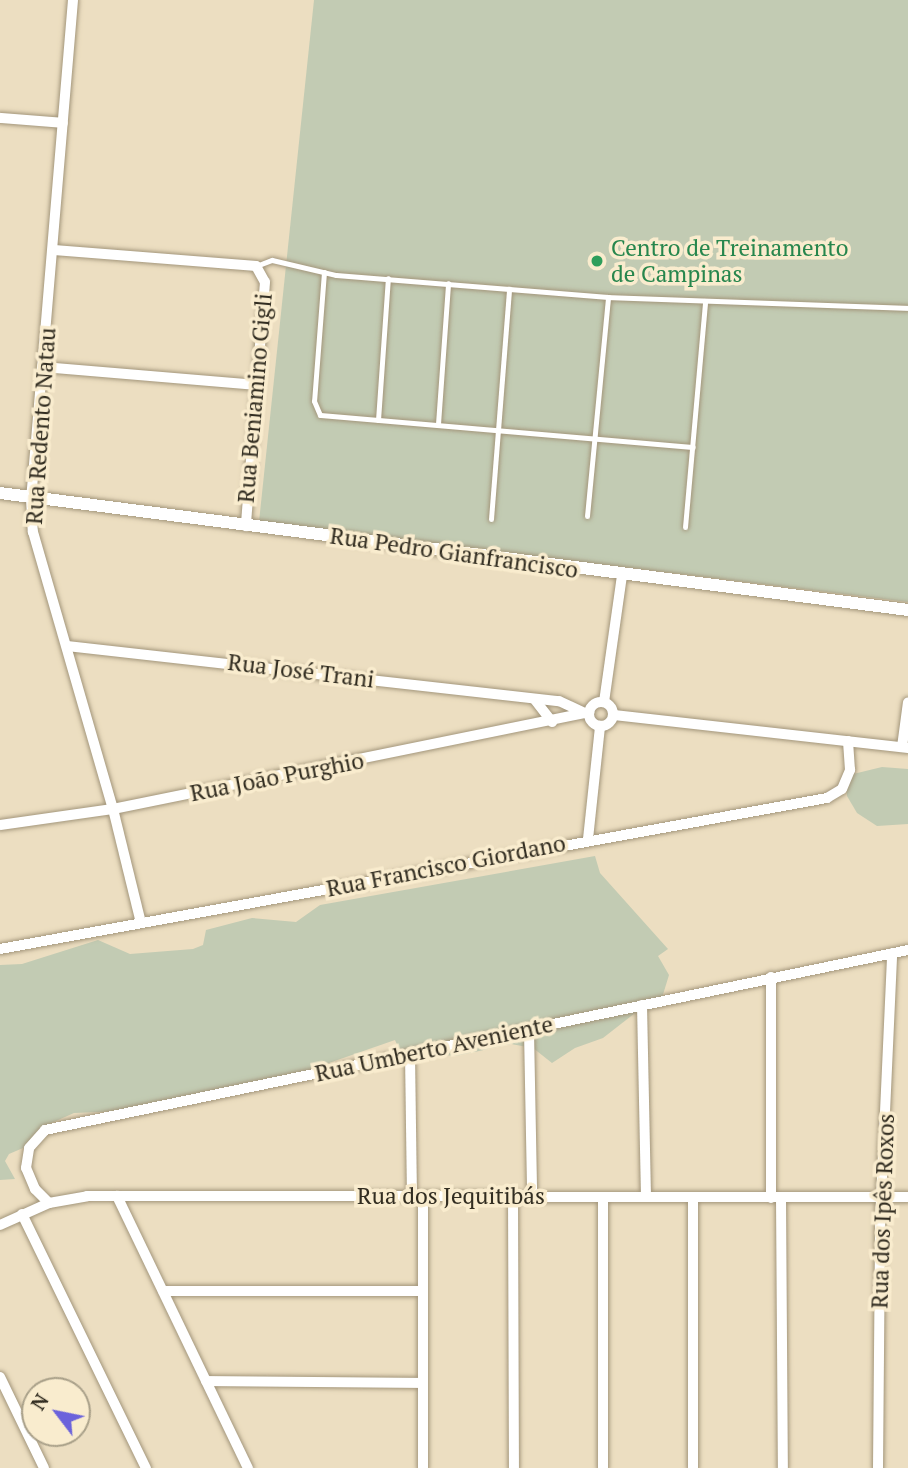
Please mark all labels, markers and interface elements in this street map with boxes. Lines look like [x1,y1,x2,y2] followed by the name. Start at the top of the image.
[611,234,849,288] place label: Centro de Treinamento de Campinas
[589,253,605,269] marker: Centro de Treinamento de Campinas
[232,292,278,504] street label: Rua Beniamino Gigli
[20,327,62,525] street label: Rua Redento Natau
[328,522,580,584] street label: Rua Pedro Gianfrancisco
[226,648,376,694] street label: Rua José Trani
[188,747,366,807] street label: Rua João Purghio
[324,829,568,903] street label: Rua Francisco Giordano
[312,1010,556,1088] street label: Rua Umberto Aveniente
[866,1113,900,1309] street label: Rua dos Ipês Roxos
[357,1182,545,1210] street label: Rua dos Jequitibás
[21,1377,91,1447] north arrow
[25,1389,54,1414] text: N

